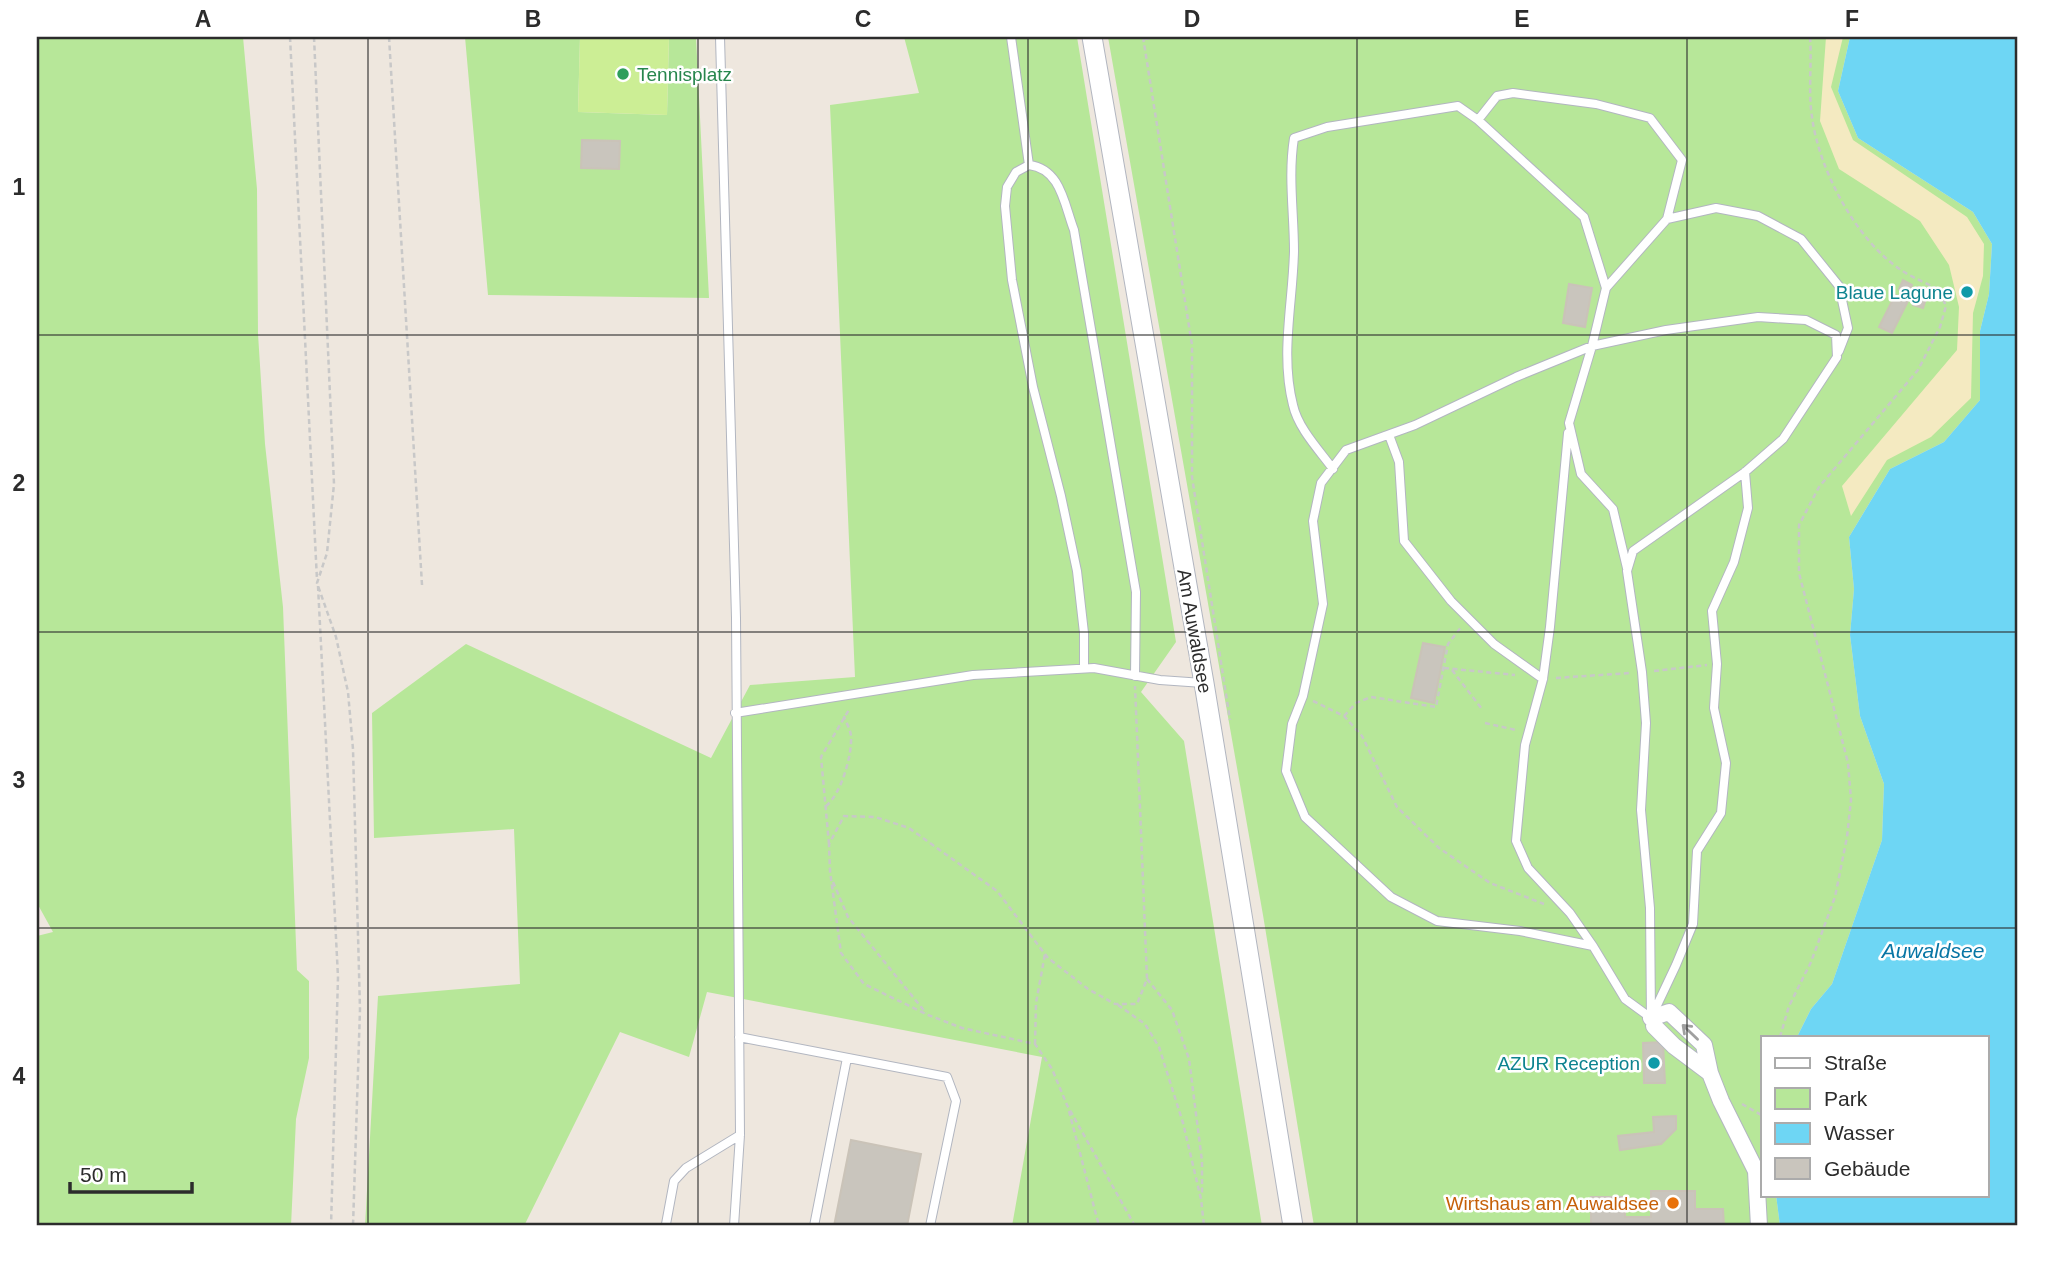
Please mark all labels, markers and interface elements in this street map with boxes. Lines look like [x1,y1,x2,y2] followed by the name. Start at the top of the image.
[195,6,211,32] text: A
[525,6,541,32] text: B
[855,6,871,32] text: C
[1184,6,1200,32] text: D
[1514,6,1530,32] text: E
[1845,6,1859,32] text: F
[637,64,732,85] place label: Tennisplatz
[615,66,631,82] marker: Tennisplatz
[13,174,26,200] text: 1
[1836,282,1953,303] place label: Blaue Lagune
[1959,284,1975,300] marker: Blaue Lagune
[13,470,25,496] text: 2
[1173,567,1216,695] street label: Am Auwaldsee
[13,767,25,793] text: 3
[1880,939,1984,962] water label: Auwaldsee
[1682,1023,1699,1040] one-way arrow
[1761,1036,1988,1196] legend
[1824,1051,1887,1074] text: Straße
[1497,1053,1640,1074] place label: AZUR Reception
[1646,1055,1662,1071] marker: AZUR Reception
[13,1063,26,1089] text: 4
[1824,1087,1868,1110] text: Park
[1824,1121,1894,1144] text: Wasser
[70,1151,192,1195] scale bar
[1824,1157,1910,1180] text: Gebäude
[80,1163,127,1186] text: 50 m
[1446,1193,1659,1214] place label: Wirtshaus am Auwaldsee
[1665,1195,1681,1211] marker: Wirtshaus am Auwaldsee

